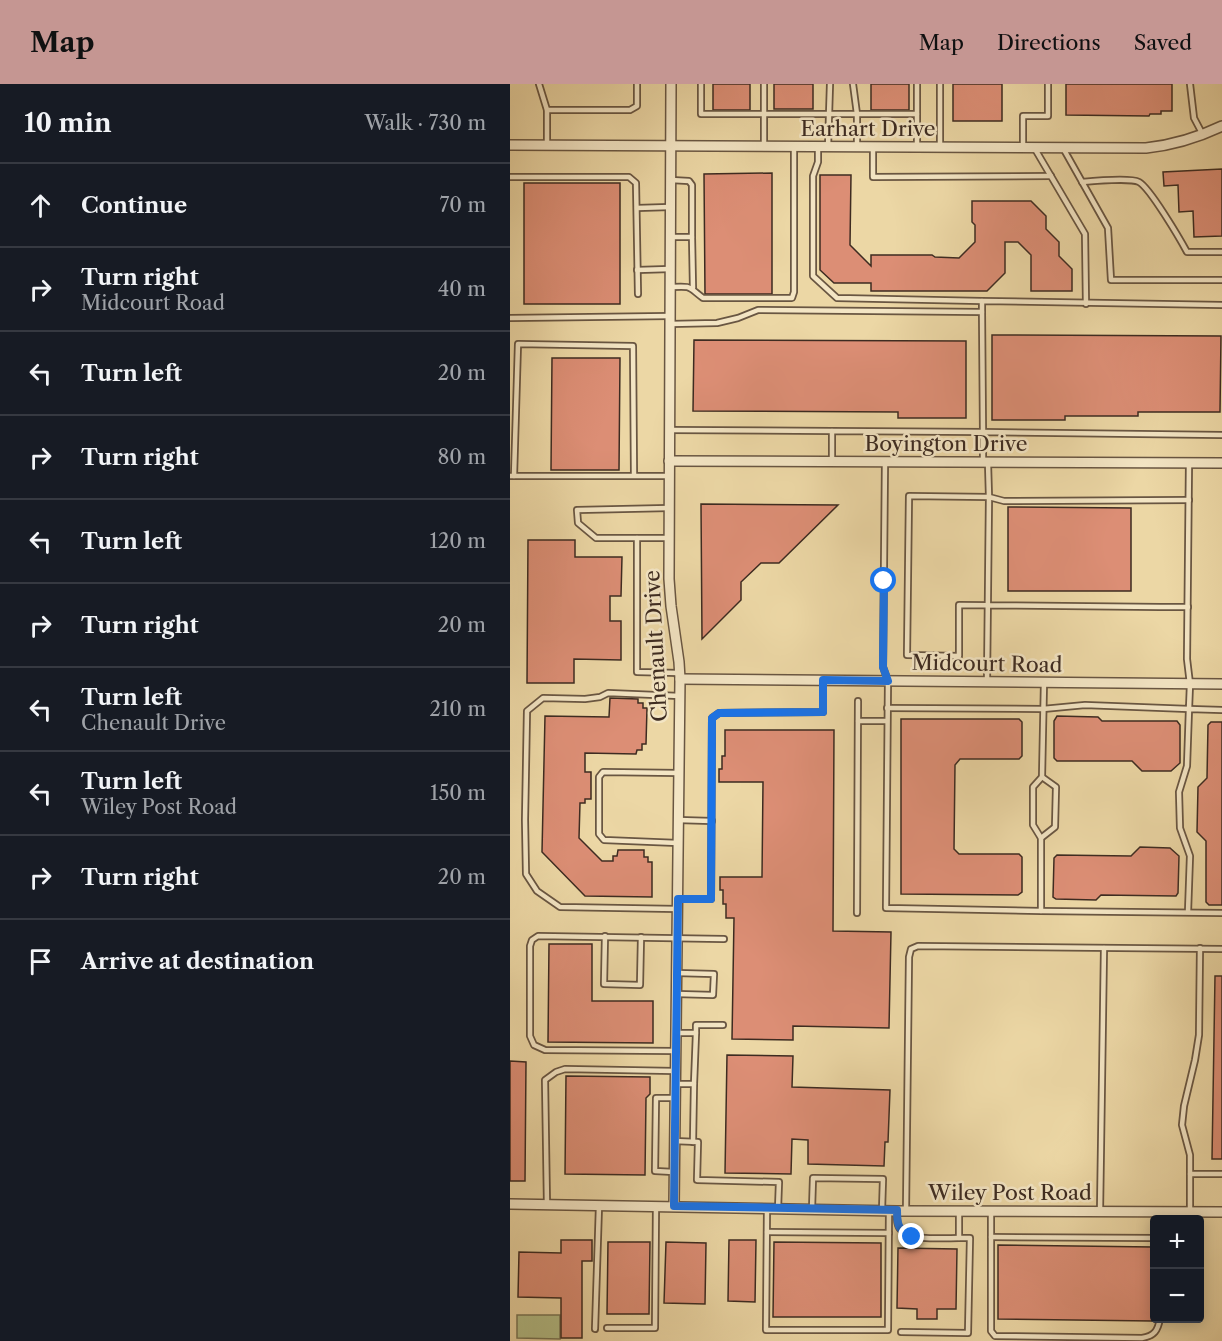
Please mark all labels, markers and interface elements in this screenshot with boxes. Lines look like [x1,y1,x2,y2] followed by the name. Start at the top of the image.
[30,25,94,59] text: Map
[919,30,964,55] text: Map
[997,30,1101,55] text: Directions
[1134,30,1192,55] text: Saved
[24,107,112,139] text: 10 min
[364,111,486,135] text: Walk · 730 m
[800,116,936,141] street label: Earhart Drive
[24,189,57,222] icon: ahead
[81,192,187,219] text: Continue
[440,193,486,217] text: 70 m
[81,264,199,291] text: Turn right
[24,273,57,306] icon: right
[438,277,486,301] text: 40 m
[81,291,225,315] text: Midcourt Road
[24,357,57,390] icon: left
[81,360,182,387] text: Turn left
[438,361,486,385] text: 20 m
[865,431,1027,456] street label: Boyington Drive
[24,441,57,474] icon: right
[81,444,199,471] text: Turn right
[438,445,486,469] text: 80 m
[24,525,57,558] icon: left
[81,528,182,555] text: Turn left
[429,529,486,553] text: 120 m
[870,567,896,593] route start
[639,569,672,723] street label: Chenault Drive
[24,609,57,642] icon: right
[81,612,199,639] text: Turn right
[438,613,486,637] text: 20 m
[911,650,1063,677] street label: Midcourt Road
[81,684,182,711] text: Turn left
[24,693,57,726] icon: left
[429,697,486,721] text: 210 m
[81,711,226,735] text: Chenault Drive
[81,768,182,795] text: Turn left
[24,777,57,810] icon: left
[430,781,486,805] text: 150 m
[81,795,237,819] text: Wiley Post Road
[24,861,57,894] icon: right
[81,864,199,891] text: Turn right
[438,865,486,889] text: 20 m
[24,945,57,978] icon: arrive
[81,948,314,975] text: Arrive at destination
[927,1180,1092,1205] street label: Wiley Post Road
[1150,1215,1204,1323] map controls
[1150,1215,1204,1269] button: +
[898,1223,924,1249] route end
[1150,1269,1204,1323] button: −

